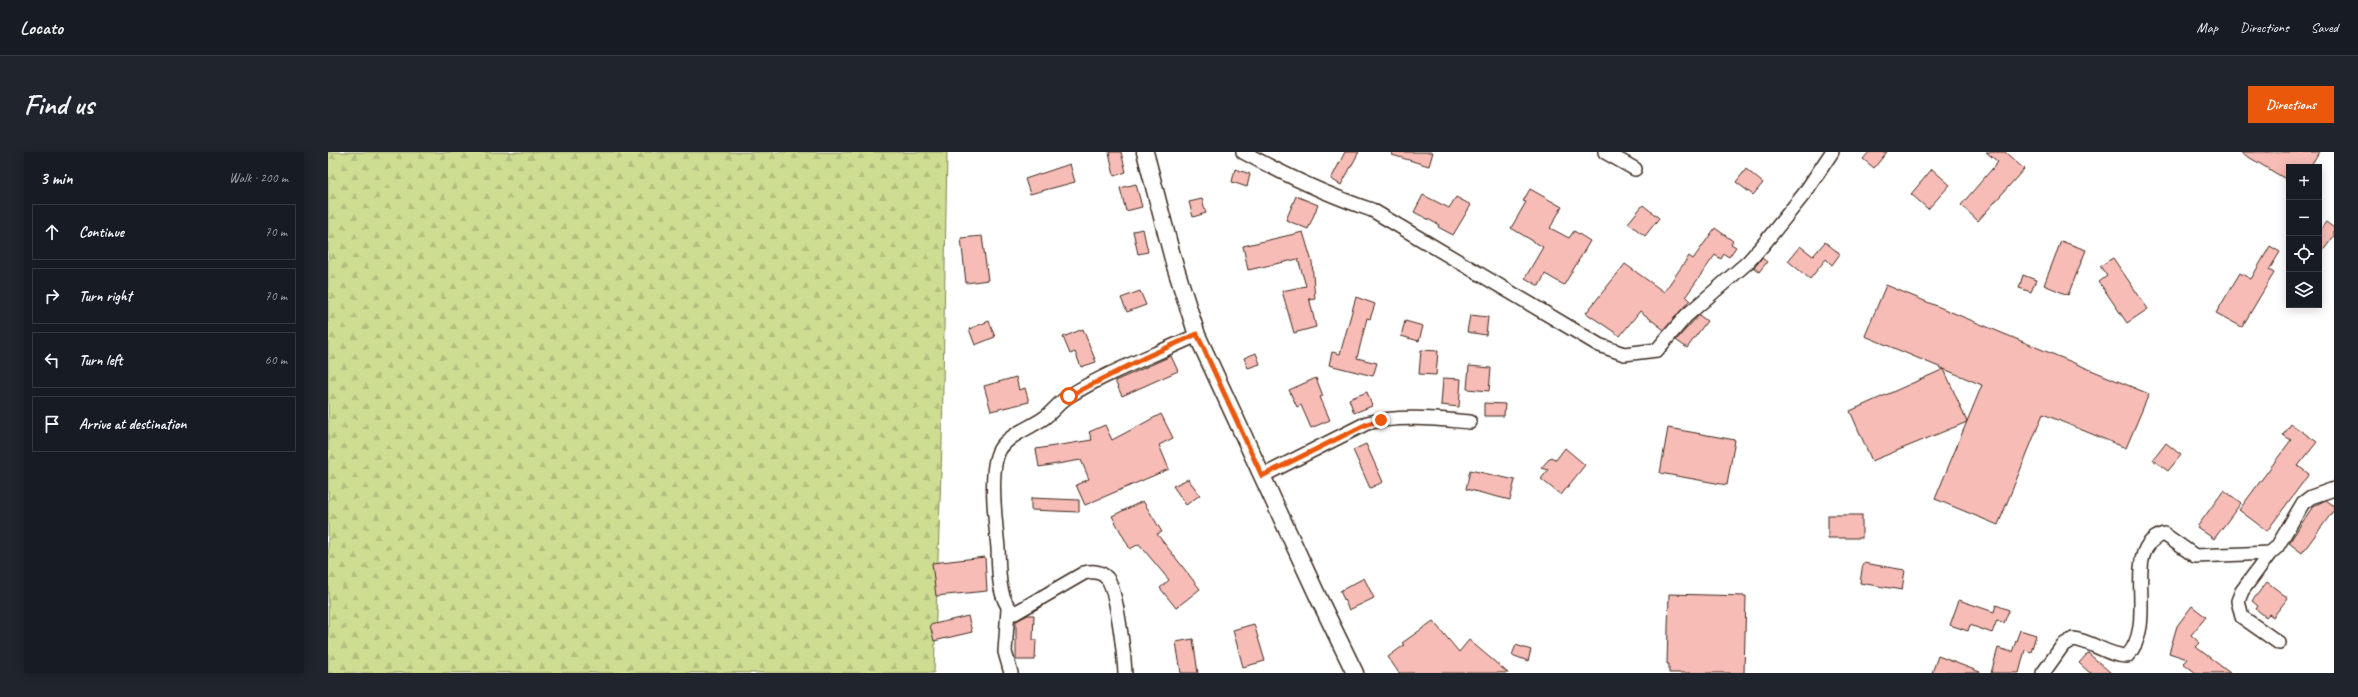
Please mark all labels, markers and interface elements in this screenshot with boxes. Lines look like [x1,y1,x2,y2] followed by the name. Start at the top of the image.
[20,16,63,40] text: Locato
[2197,19,2218,36] text: Map
[2240,19,2289,36] text: Directions
[2311,19,2338,36] text: Saved
[2248,86,2334,123] button: Directions
[24,87,94,122] text: Find us
[2286,164,2322,308] map controls
[2286,164,2322,200] button: +
[40,168,73,189] text: 3 min
[229,170,288,186] text: Walk · 200 m
[2286,200,2322,236] button: −
[41,221,63,243] icon: ahead
[79,223,124,242] text: Continue
[265,224,287,240] text: 70 m
[2286,236,2322,272] button: locate
[2286,272,2322,308] button: layers
[41,285,63,307] icon: right
[79,287,132,306] text: Turn right
[265,288,287,304] text: 70 m
[41,349,63,371] icon: left
[79,351,122,370] text: Turn left
[265,352,287,368] text: 60 m
[1060,387,1078,405] route start
[1372,411,1390,429] route end
[41,413,63,435] icon: arrive
[79,415,186,434] text: Arrive at destination

